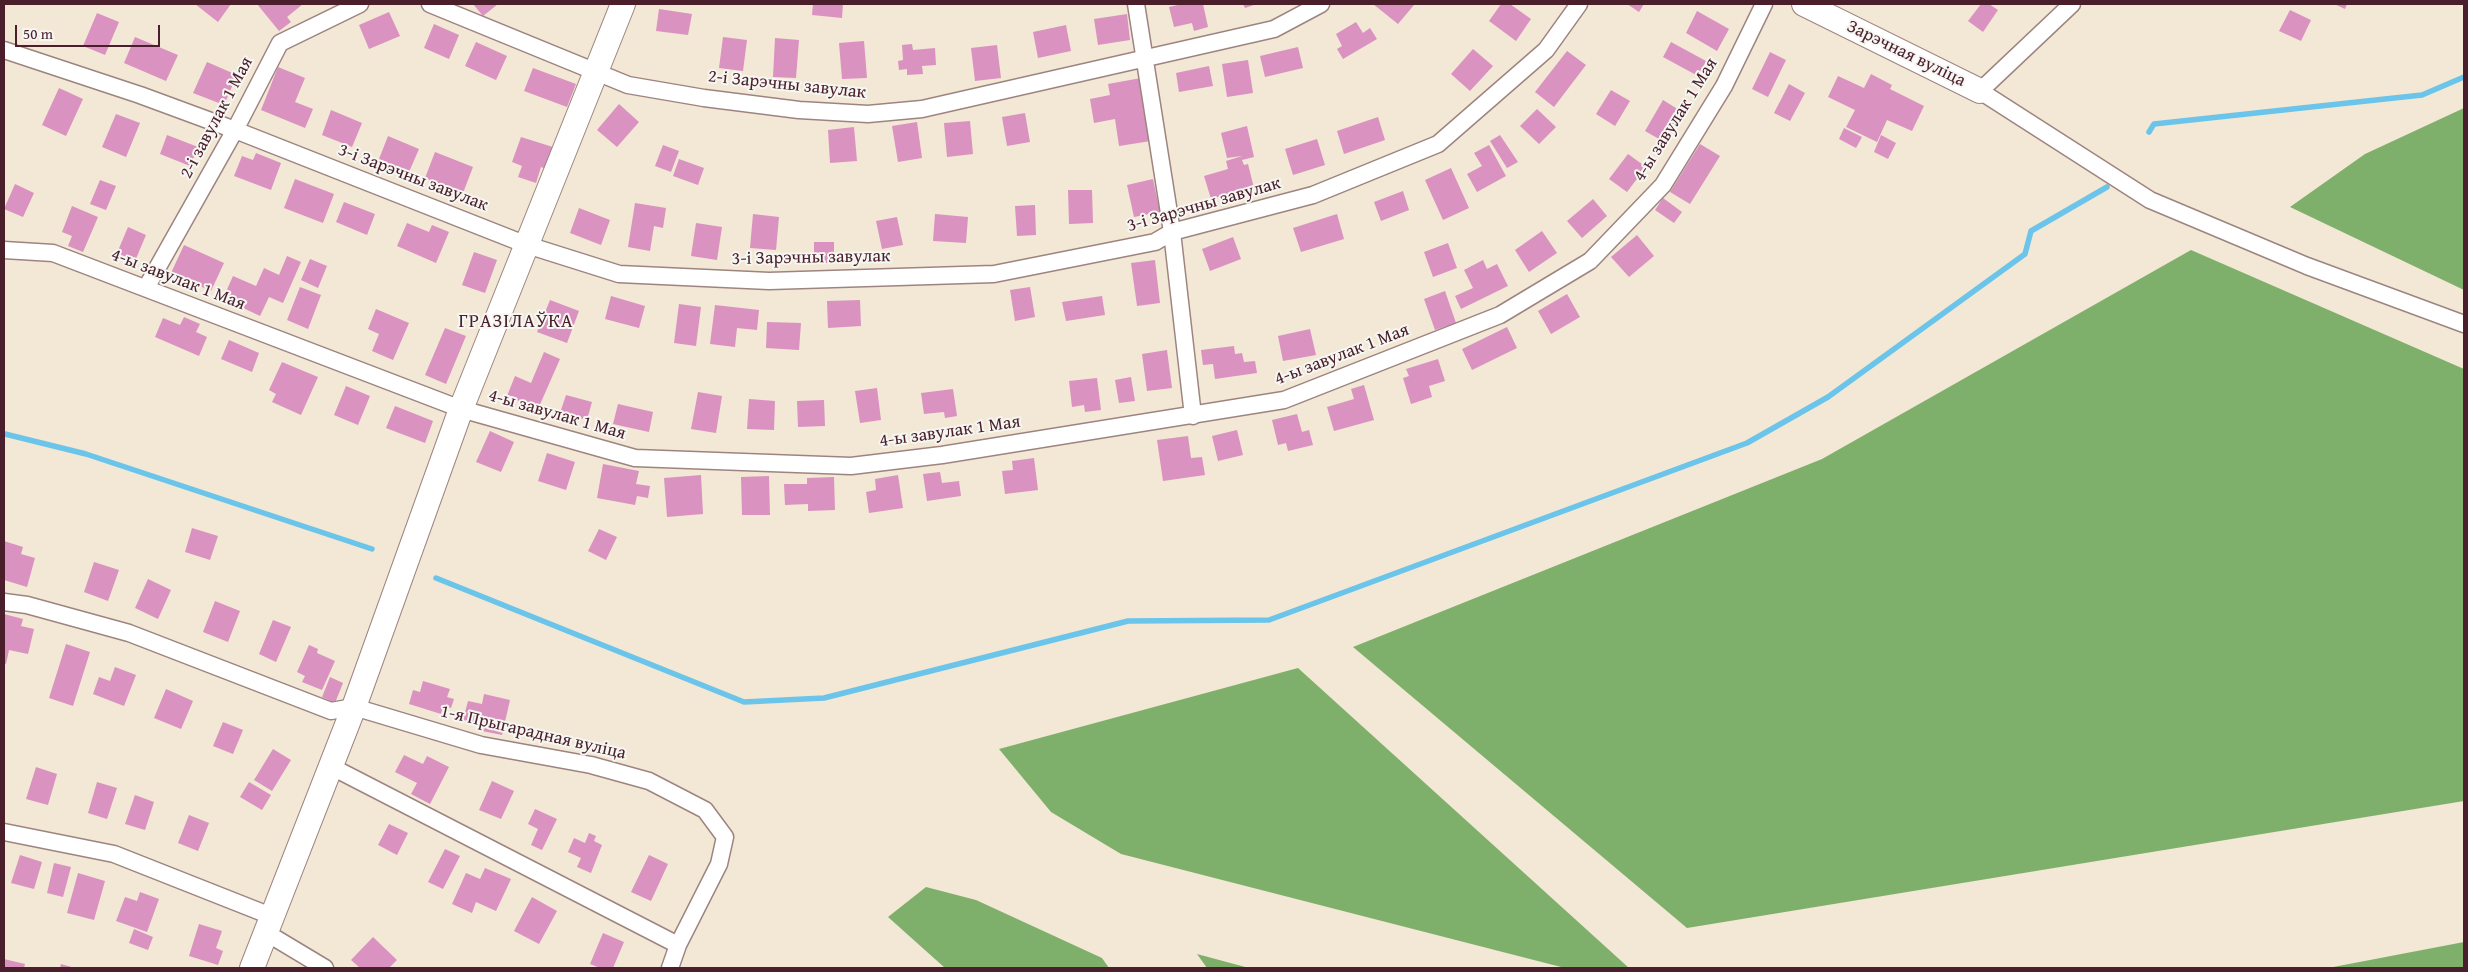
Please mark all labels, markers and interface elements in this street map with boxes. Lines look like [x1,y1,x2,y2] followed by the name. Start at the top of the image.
[18,15,162,47] scale bar
[1843,16,1969,92] street label: Зарэчная вуліца
[23,23,53,44] text: 50 m
[176,54,258,182] street label: 2-і завулак 1 Мая
[1629,54,1723,186] street label: 4-ы завулак 1 Мая
[707,66,867,104] street label: 2-і Зарэчны завулак
[335,139,491,217] street label: 3-і Зарэчны завулак
[1125,173,1283,237] street label: 3-і Зарэчны завулак
[108,244,248,316] street label: 4-ы завулак 1 Мая
[731,246,891,270] street label: 3-і Зарэчны завулак
[457,311,575,333] district label: ГРАЗІЛАЎКА
[1272,319,1412,391] street label: 4-ы завулак 1 Мая
[486,385,628,445] street label: 4-ы завулак 1 Мая
[878,411,1022,453] street label: 4-ы завулак 1 Мая
[438,701,628,765] street label: 1-я Прыгарадная вуліца

